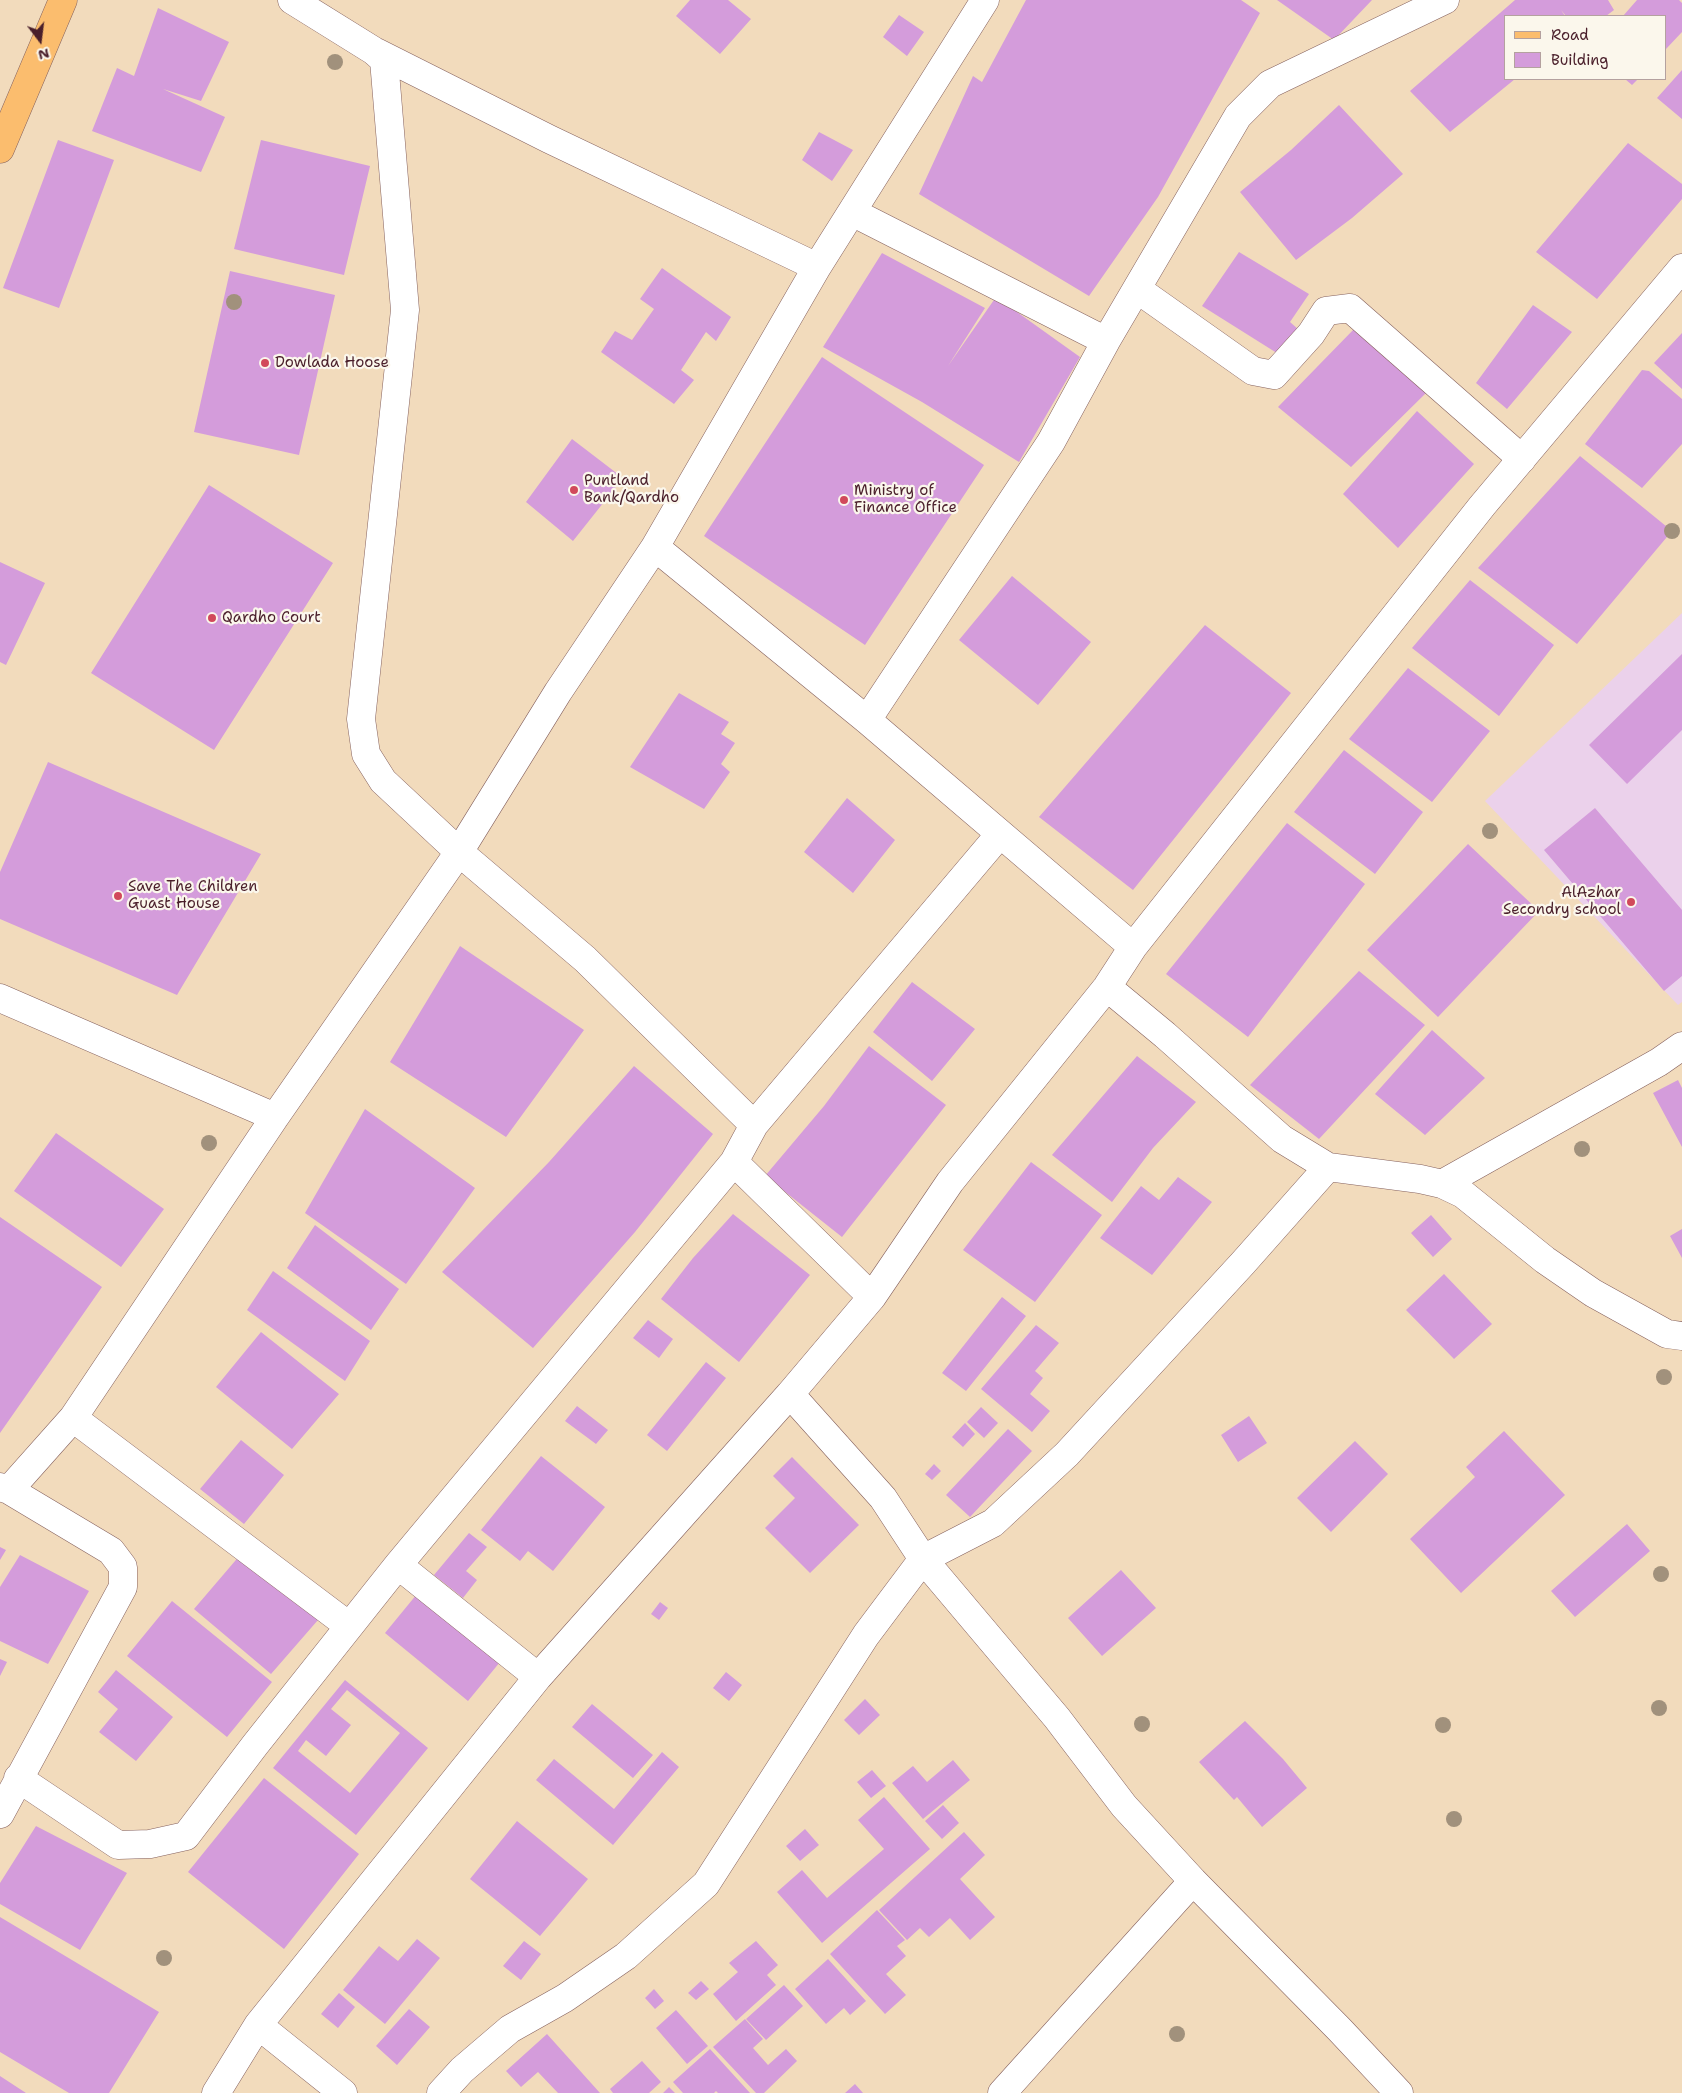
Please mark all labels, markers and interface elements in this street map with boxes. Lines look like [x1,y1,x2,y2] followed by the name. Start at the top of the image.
[15,15,65,65] north arrow
[1504,15,1667,80] legend
[1551,25,1589,45] text: Road
[36,44,52,65] text: N
[1551,50,1608,70] text: Building
[275,354,389,372] place label: Dowlada Hoose
[259,357,271,369] marker: Dowlada Hoose
[584,472,679,507] place label: Puntland Bank/Qardho
[854,482,957,517] place label: Ministry of Finance Office
[568,484,580,496] marker: Puntland Bank/Qardho
[838,494,850,506] marker: Ministry of Finance Office
[222,609,321,627] place label: Qardho Court
[206,612,218,624] marker: Qardho Court
[128,878,257,913] place label: Save The Children Guast House
[1503,884,1621,919] place label: AlAzhar Secondry school
[112,890,124,902] marker: Save The Children Guast House
[1625,896,1637,908] marker: AlAzhar Secondry school

